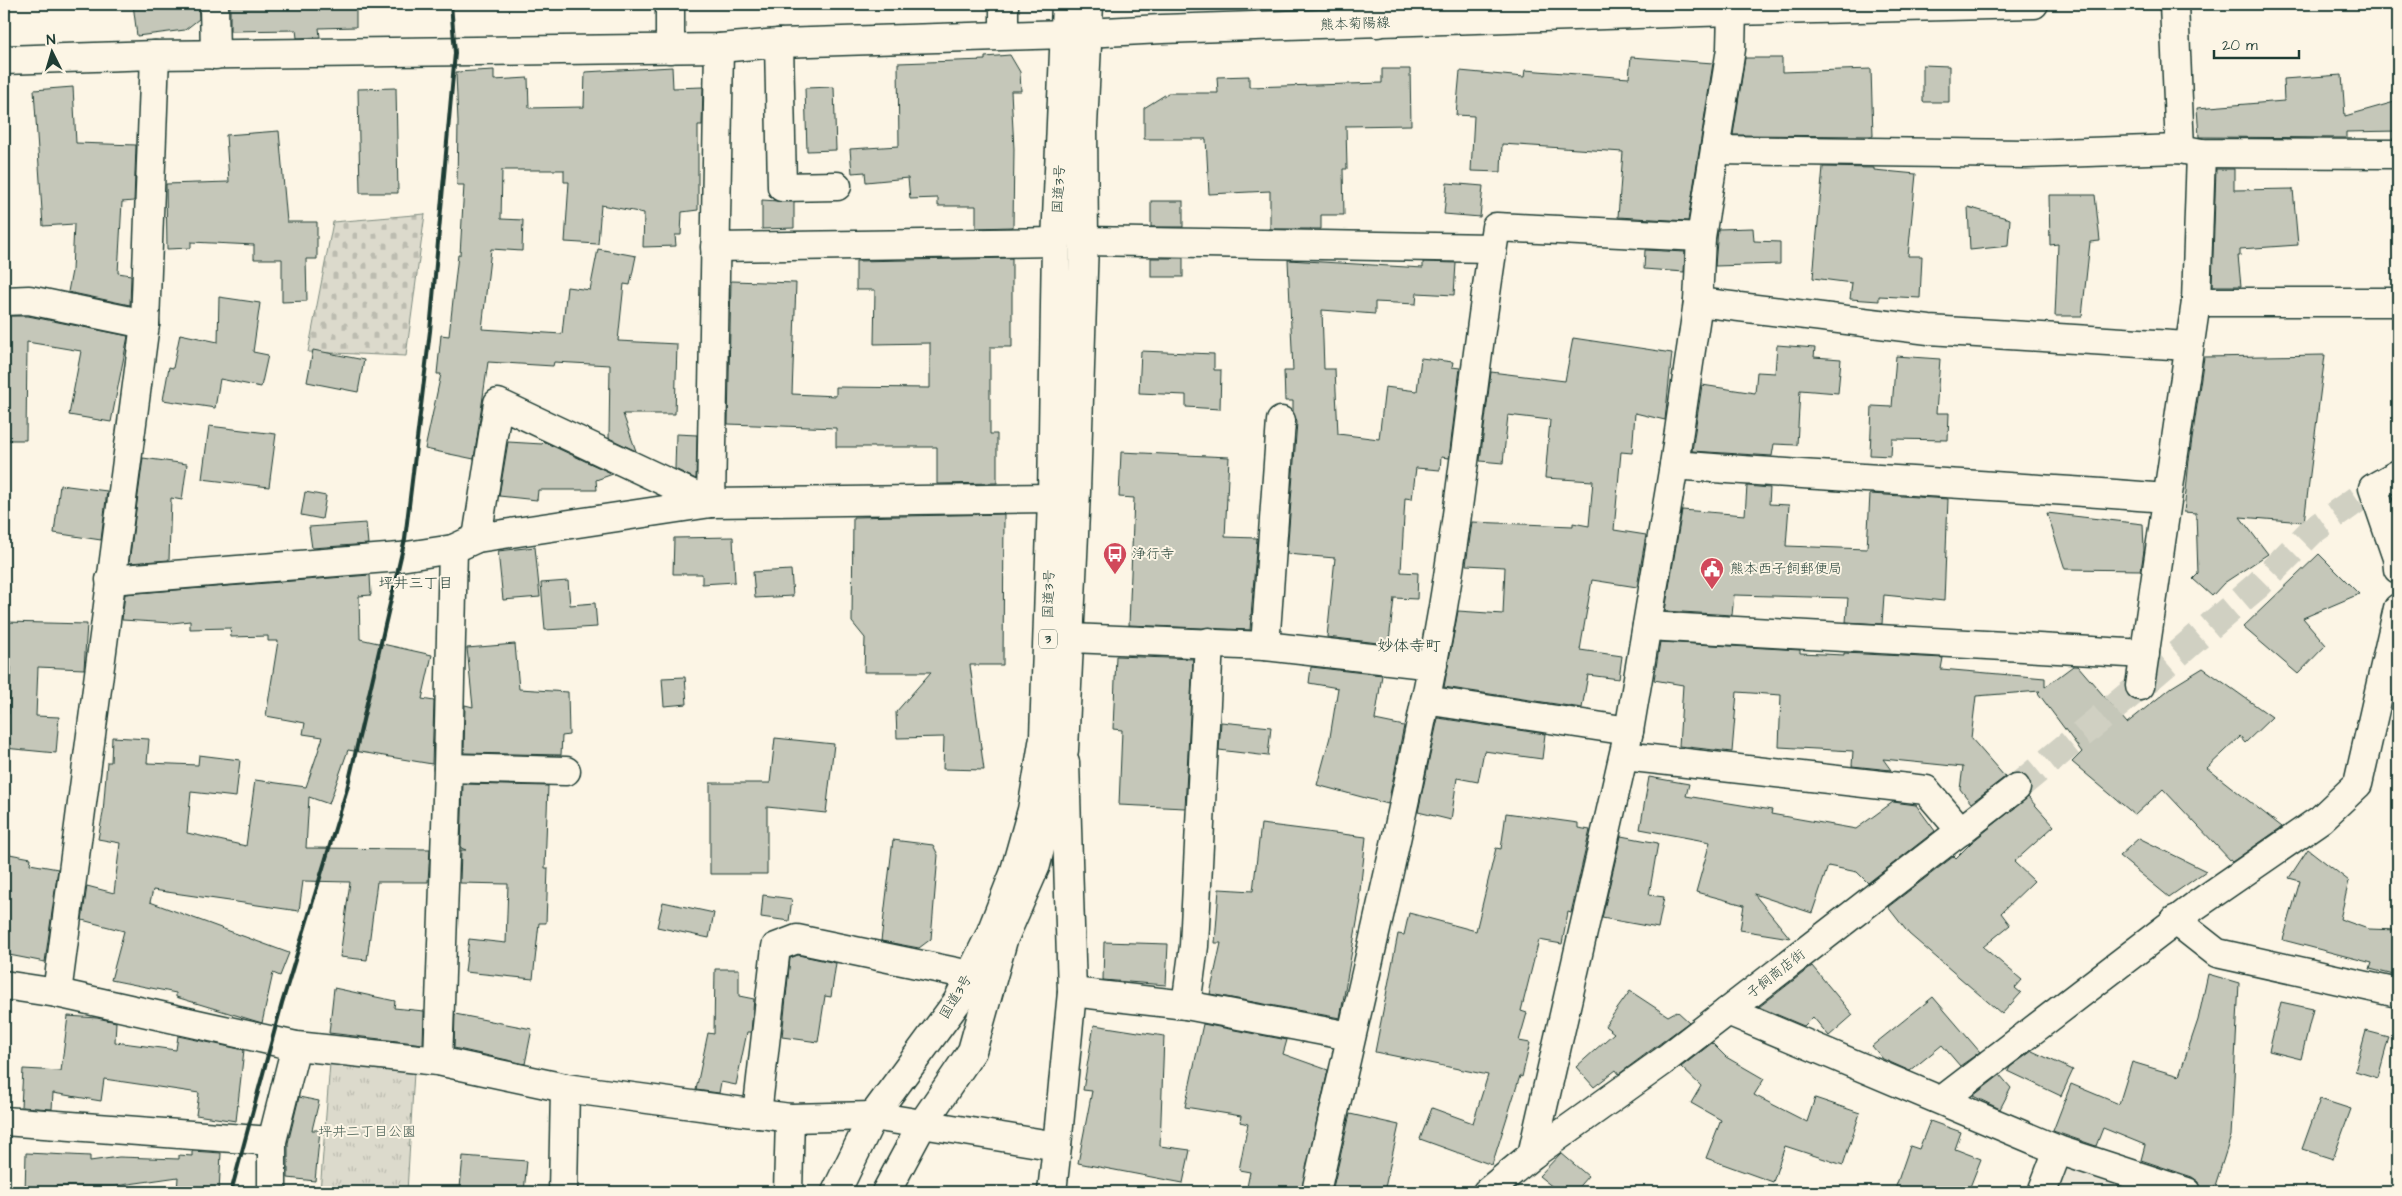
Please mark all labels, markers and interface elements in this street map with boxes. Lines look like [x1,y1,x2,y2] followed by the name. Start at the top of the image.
[1320,13,1390,35] street label: 熊本菊陽線
[28,28,78,78] north arrow
[2214,28,2300,60] scale bar
[46,30,56,50] text: N
[2222,35,2258,56] text: 20 m
[1048,164,1070,214] street label: 国道3号
[1102,541,1128,575] bus stop icon: 浄行寺
[1132,544,1174,564] place label: 浄行寺
[1699,556,1725,590] public building icon: 熊本西子飼郵便局
[1730,559,1842,579] place label: 熊本西子飼郵便局
[1038,569,1060,619] street label: 国道3号
[378,573,454,594] district label: 坪井三丁目
[1039,630,1057,648] road number: 3
[1377,635,1441,657] district label: 妙体寺町
[1742,945,1810,1003] street label: 子飼商店街
[935,971,977,1023] street label: 国道3号
[318,1122,416,1142] park label: 坪井二丁目公園

